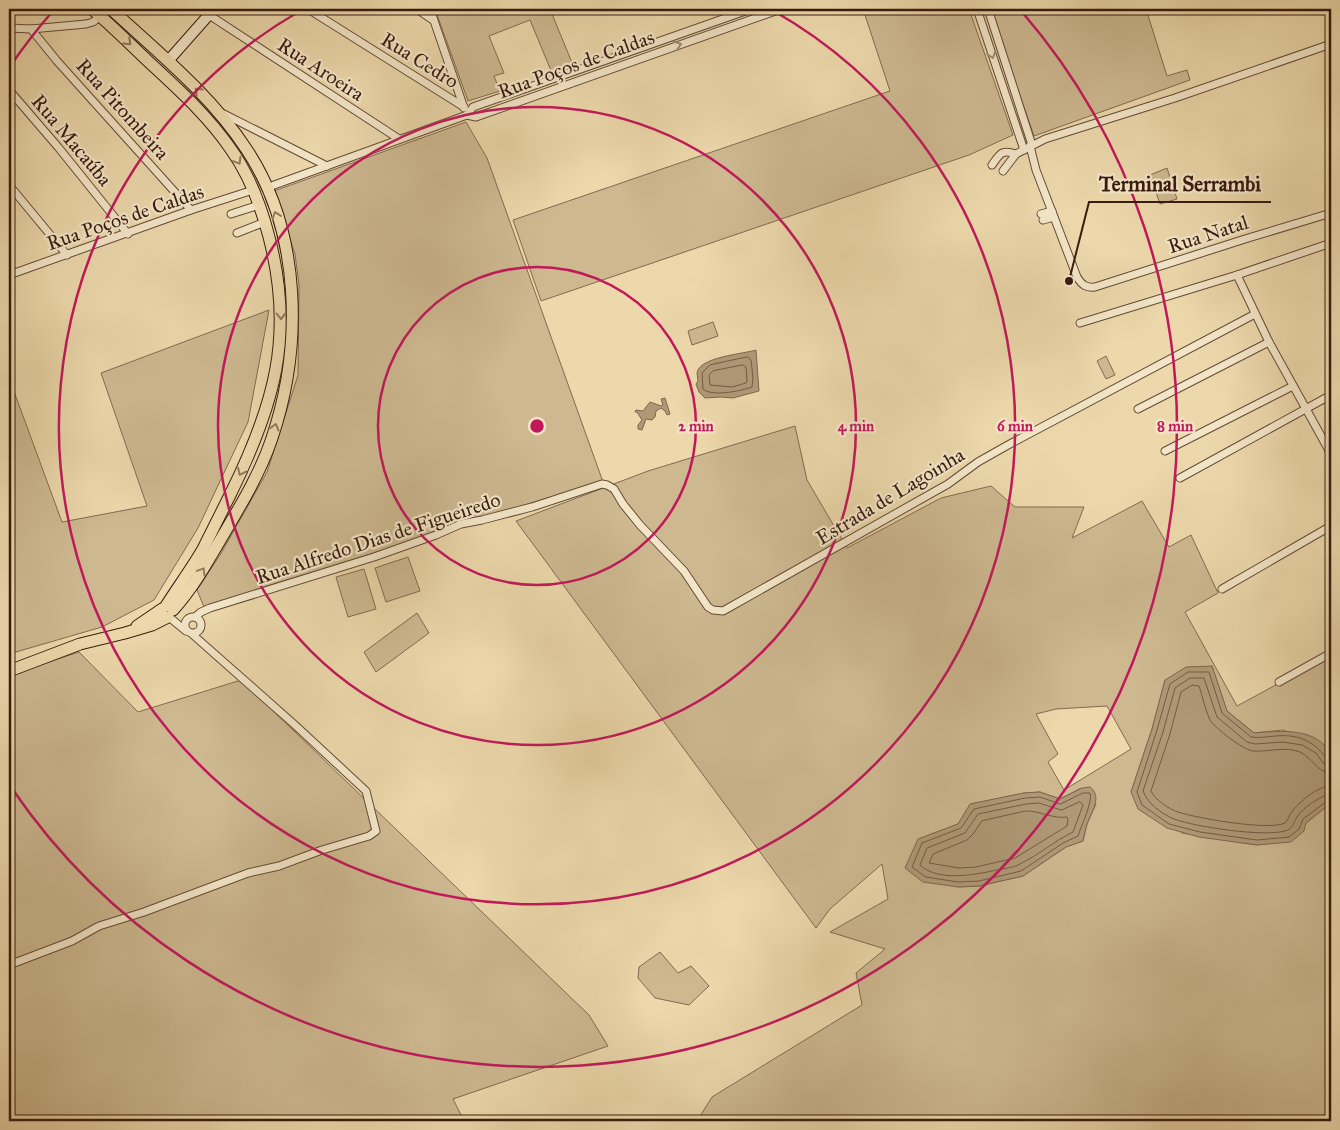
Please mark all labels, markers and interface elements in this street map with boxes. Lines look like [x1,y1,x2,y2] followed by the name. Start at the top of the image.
[495,25,657,103] street label: Rua Poços de Caldas
[377,27,463,93] street label: Rua Cedro
[273,32,369,106] street label: Rua Aroeira
[122,36,131,45] one-way arrow
[674,40,682,50] one-way arrow
[986,50,996,59] one-way arrow
[71,54,175,165] street label: Rua Pitombeira
[195,88,204,97] one-way arrow
[27,89,118,191] street label: Rua Macaúba
[232,155,242,164] one-way arrow
[1089,166,1271,202] callout: Terminal Serrambi
[1098,171,1261,197] text: Terminal Serrambi
[43,179,207,255] street label: Rua Poços de Caldas
[1165,210,1252,258] street label: Rua Natal
[272,212,282,220] one-way arrow
[276,312,286,320] one-way arrow
[528,417,546,435] centre of rings
[678,417,715,435] text: 2 min
[838,417,875,436] text: 4 min
[997,417,1034,435] text: 6 min
[1157,417,1194,435] text: 8 min
[269,422,280,431] one-way arrow
[811,442,970,551] street label: Estrada de Lagoinha
[236,467,247,476] one-way arrow
[253,487,504,590] street label: Rua Alfredo Dias de Figueiredo
[195,568,205,577] one-way arrow

